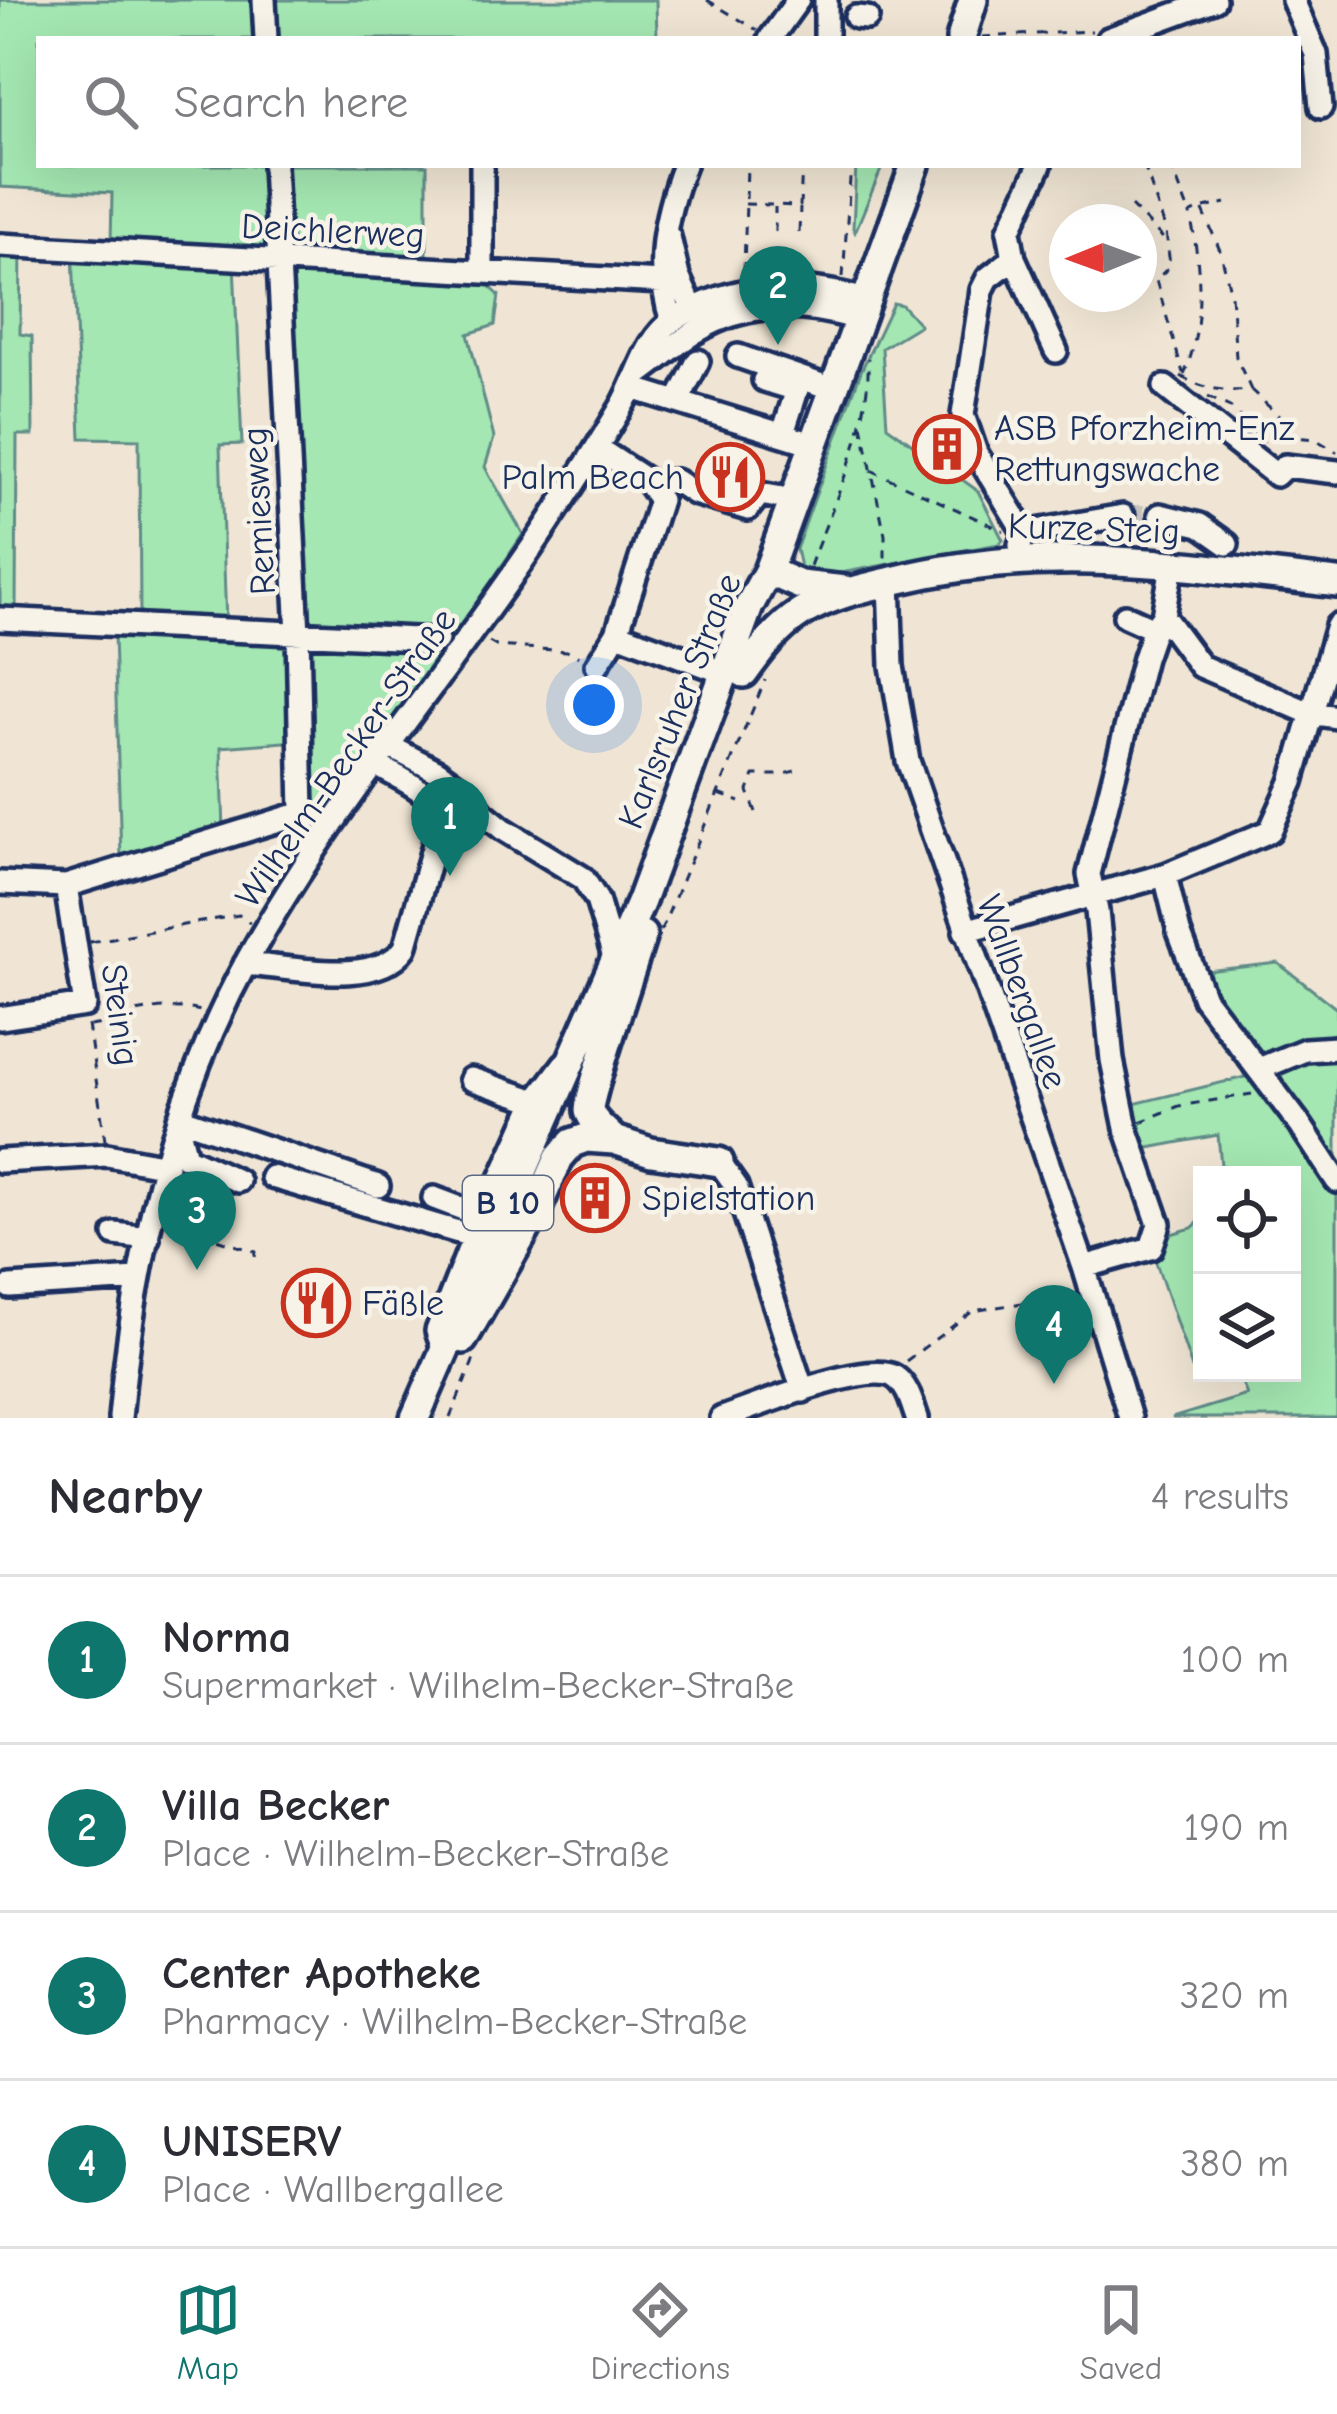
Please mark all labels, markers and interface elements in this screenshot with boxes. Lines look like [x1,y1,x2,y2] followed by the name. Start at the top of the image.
[36,36,1301,168] search box
[78,69,144,135] icon: search
[174,76,408,128] text: Search here
[1049,204,1157,312] north arrow
[240,206,426,256] street label: Deichlerweg
[739,246,817,345] pin: 2
[994,408,1295,490] place label: ASB Pforzheim-Enz Rettungswache
[912,414,982,484] building icon: ASB Pforzheim-Enz Rettungswache
[234,426,284,596] street label: Remiesweg
[695,442,765,512] restaurant icon: Palm Beach
[502,457,684,498] place label: Palm Beach
[1007,506,1181,552] street label: Kurze Steig
[610,567,750,835] street label: Karlsruher Straße
[227,601,465,915] street label: Wilhelm-Becker-Straße
[564,675,624,735] your location
[411,777,489,876] pin: 1
[968,890,1076,1094] street label: Wallbergallee
[93,961,147,1069] street label: Steinig
[560,1163,630,1233] building icon: Spielstation
[1193,1166,1301,1382] map controls
[1193,1166,1301,1274] button: locate
[158,1171,236,1270] pin: 3
[463,1176,553,1230] road number: B 10
[642,1178,815,1219] place label: Spielstation
[281,1268,351,1338] restaurant icon: Fäßle
[1193,1274,1301,1382] button: layers
[362,1283,444,1324] place label: Fäßle
[1015,1285,1093,1384] pin: 4
[48,1467,202,1526] text: Nearby
[1151,1474,1289,1519] text: 4 results
[162,1611,291,1663] text: Norma
[79,1637,95,1682] text: 1
[1181,1637,1289,1682] text: 100 m
[162,1663,794,1708] text: Supermarket · Wilhelm-Becker-Straße
[162,1779,389,1831] text: Villa Becker
[77,1805,97,1850] text: 2
[1184,1805,1289,1850] text: 190 m
[162,1831,669,1876] text: Place · Wilhelm-Becker-Straße
[162,1947,481,1999] text: Center Apotheke
[77,1973,97,2018] text: 3
[1180,1973,1289,2018] text: 320 m
[162,1999,747,2044] text: Pharmacy · Wilhelm-Becker-Straße
[162,2115,341,2167] text: UNISERV
[78,2141,96,2186] text: 4
[1180,2141,1289,2186] text: 380 m
[162,2167,504,2212] text: Place · Wallbergallee
[175,2277,241,2387] tab: Map
[591,2277,730,2387] tab: Directions
[1080,2277,1162,2387] tab: Saved

